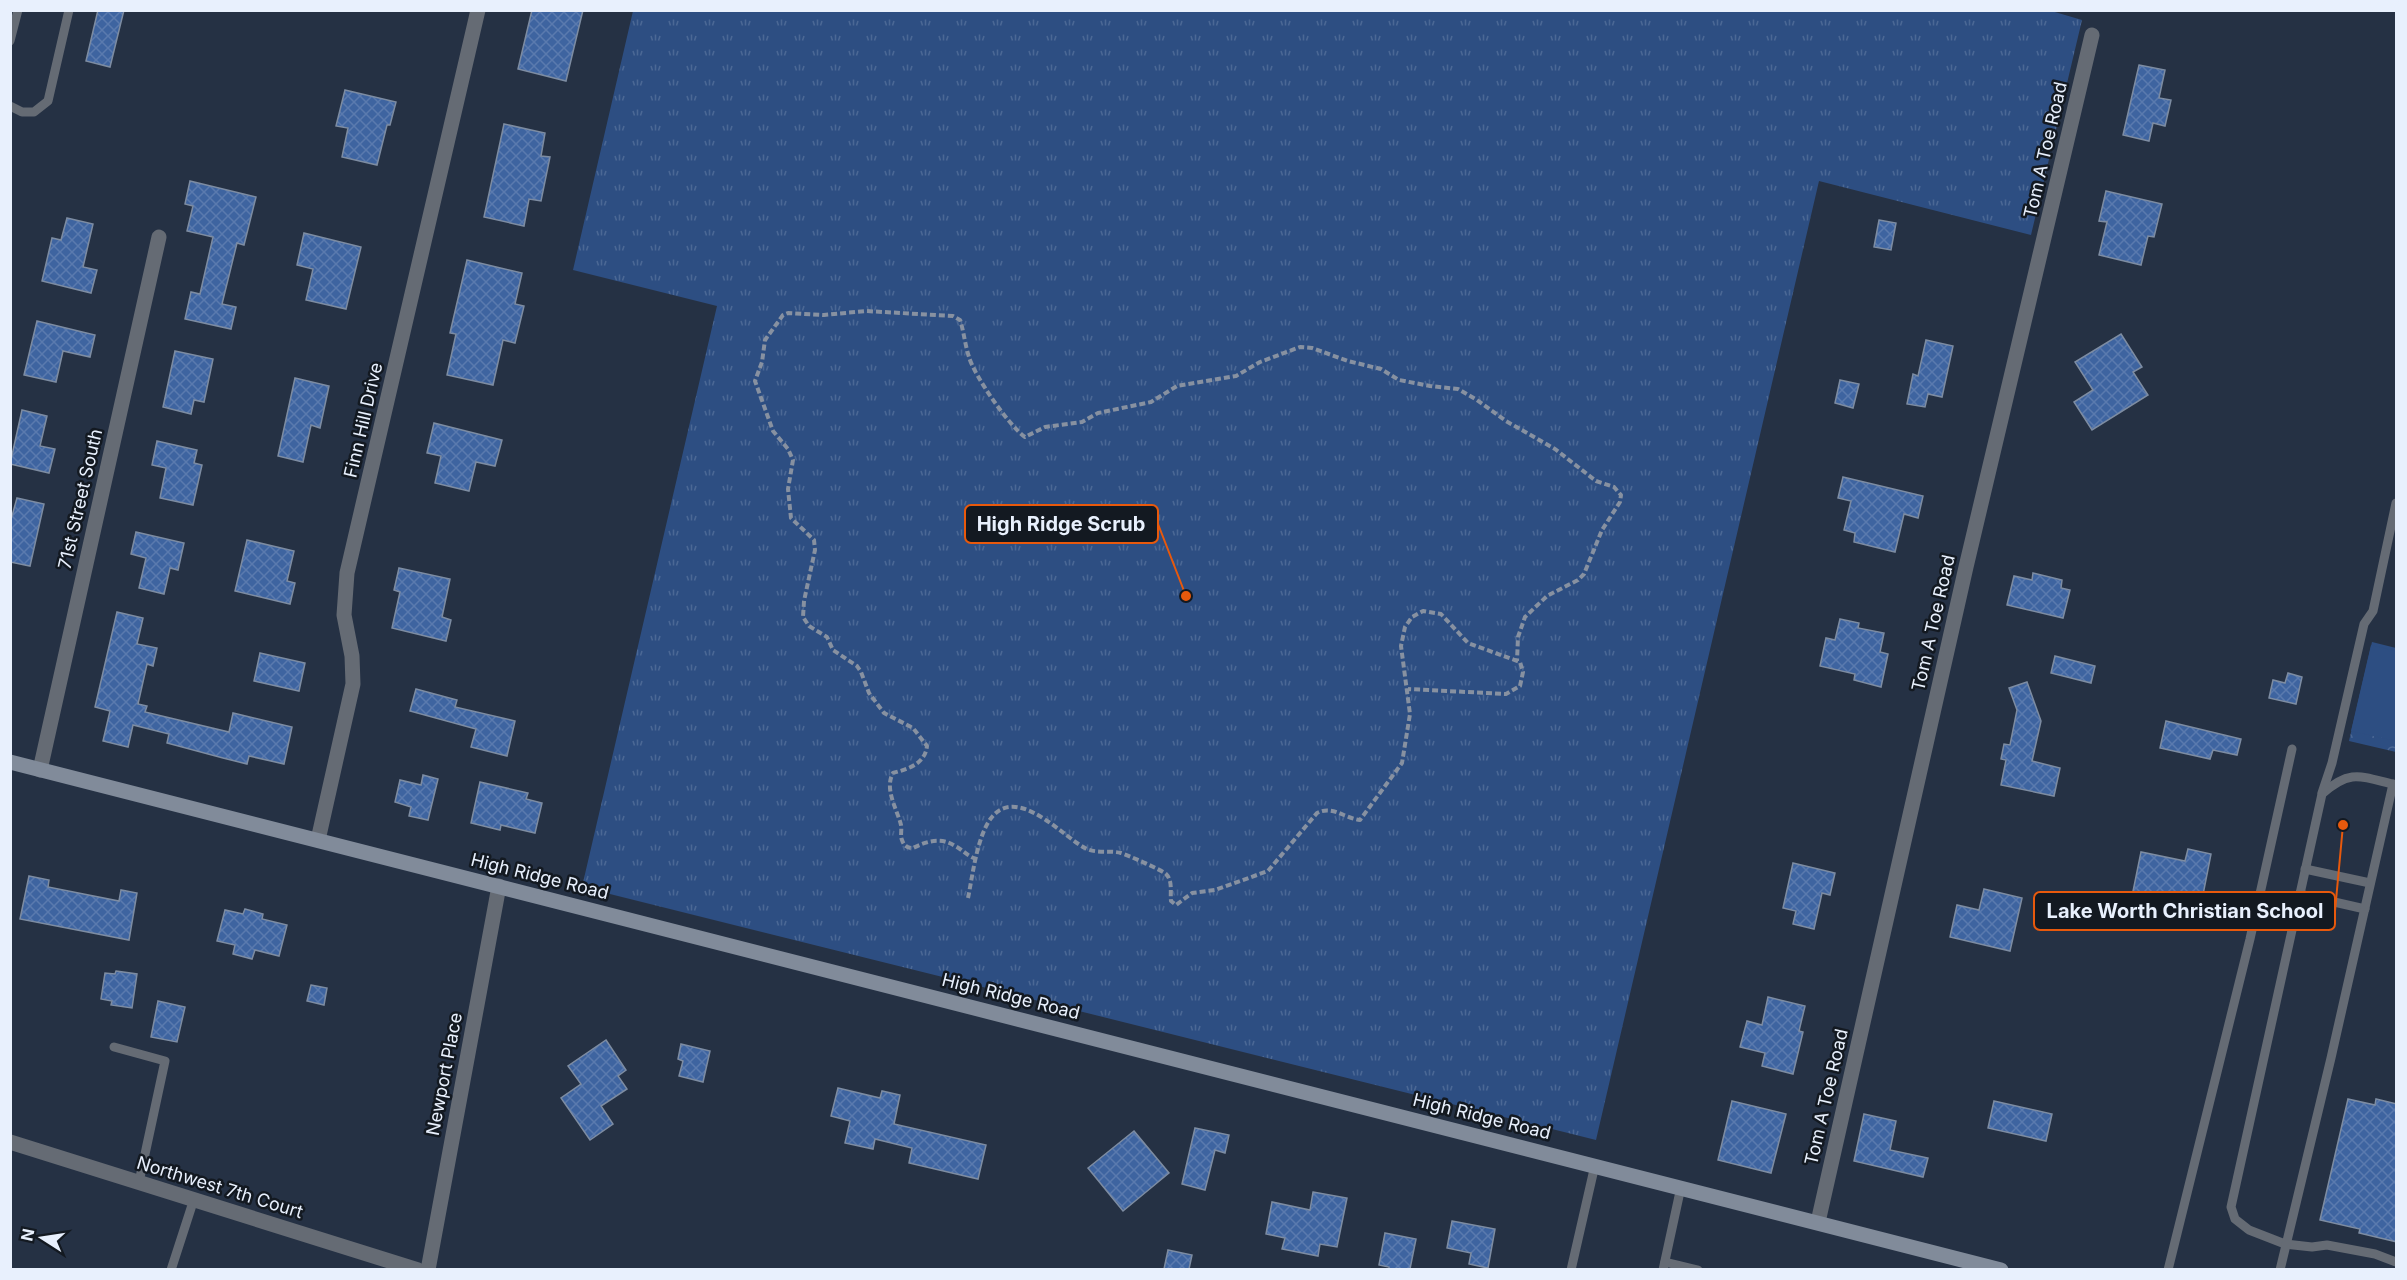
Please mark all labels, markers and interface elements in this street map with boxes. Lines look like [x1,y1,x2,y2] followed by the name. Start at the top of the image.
[2019,80,2071,220] street label: Tom A Toe Road
[340,360,386,480] street label: Finn Hill Drive
[54,427,106,571] street label: 71st Street South
[965,505,1158,543] callout: High Ridge Scrub
[977,512,1145,536] text: High Ridge Scrub
[1907,553,1959,693] street label: Tom A Toe Road
[469,849,611,903] street label: High Ridge Road
[2034,892,2335,930] callout: Lake Worth Christian School
[2047,899,2323,923] text: Lake Worth Christian School
[940,969,1082,1023] street label: High Ridge Road
[422,1011,466,1137] street label: Newport Place
[1800,1027,1852,1167] street label: Tom A Toe Road
[1411,1089,1553,1143] street label: High Ridge Road
[134,1152,306,1222] street label: Northwest 7th Court
[12,1208,72,1268] north arrow
[16,1227,38,1243] text: N

